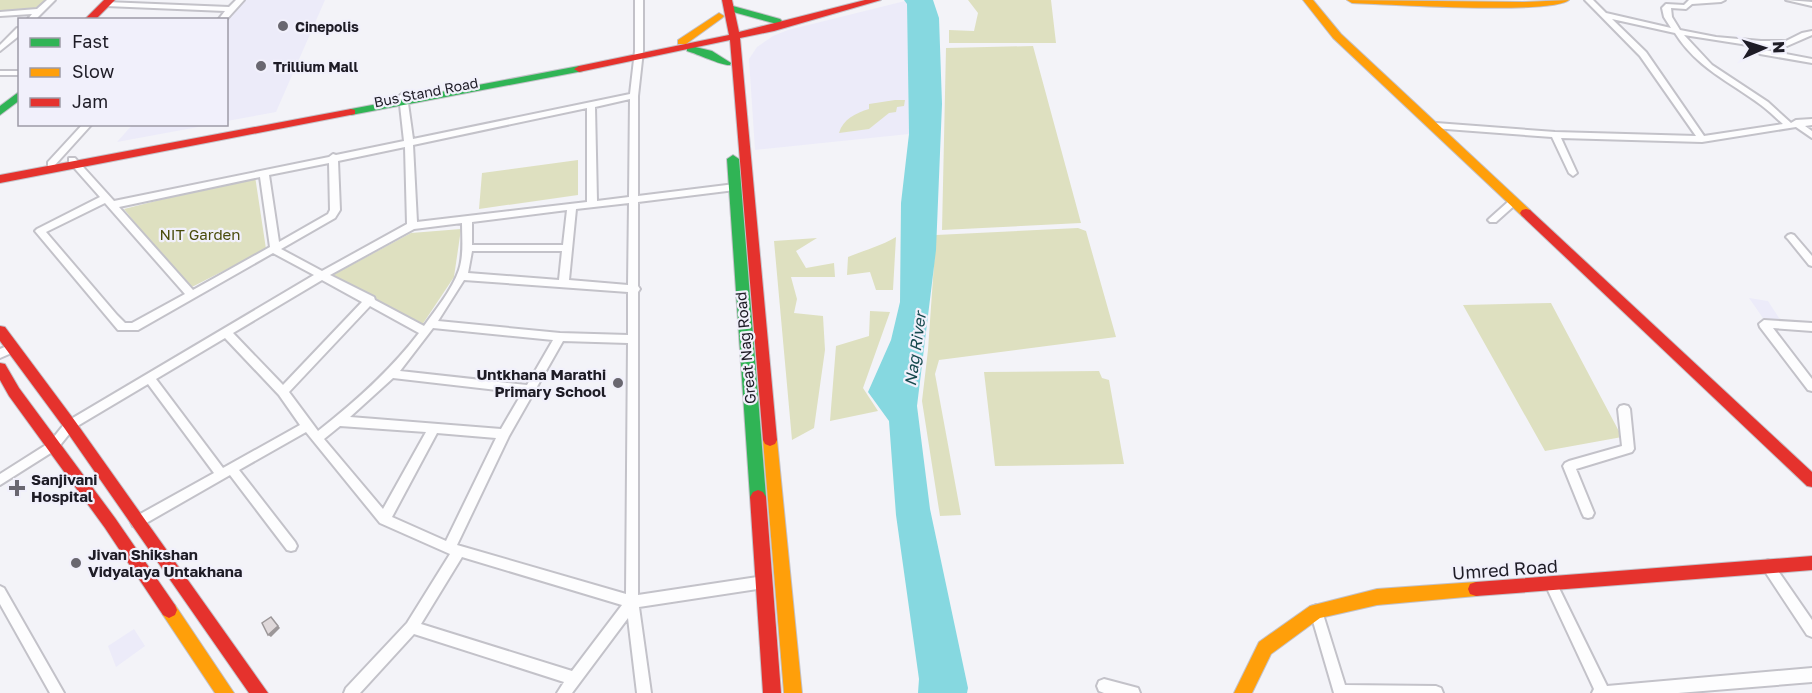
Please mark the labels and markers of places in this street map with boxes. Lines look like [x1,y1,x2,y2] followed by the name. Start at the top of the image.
[295,18,359,35] place label: Cinepolis
[276,19,290,33] marker: Cinepolis
[273,58,358,75] place label: Trillium Mall
[254,59,268,73] marker: Trillium Mall
[476,365,606,400] place label: Untkhana Marathi Primary School
[611,376,625,390] marker: Untkhana Marathi Primary School
[31,470,97,505] place label: Sanjivani Hospital
[8,479,26,497] marker: Sanjivani Hospital
[88,545,243,580] place label: Jivan Shikshan Vidyalaya Untakhana
[69,556,83,570] marker: Jivan Shikshan Vidyalaya Untakhana

